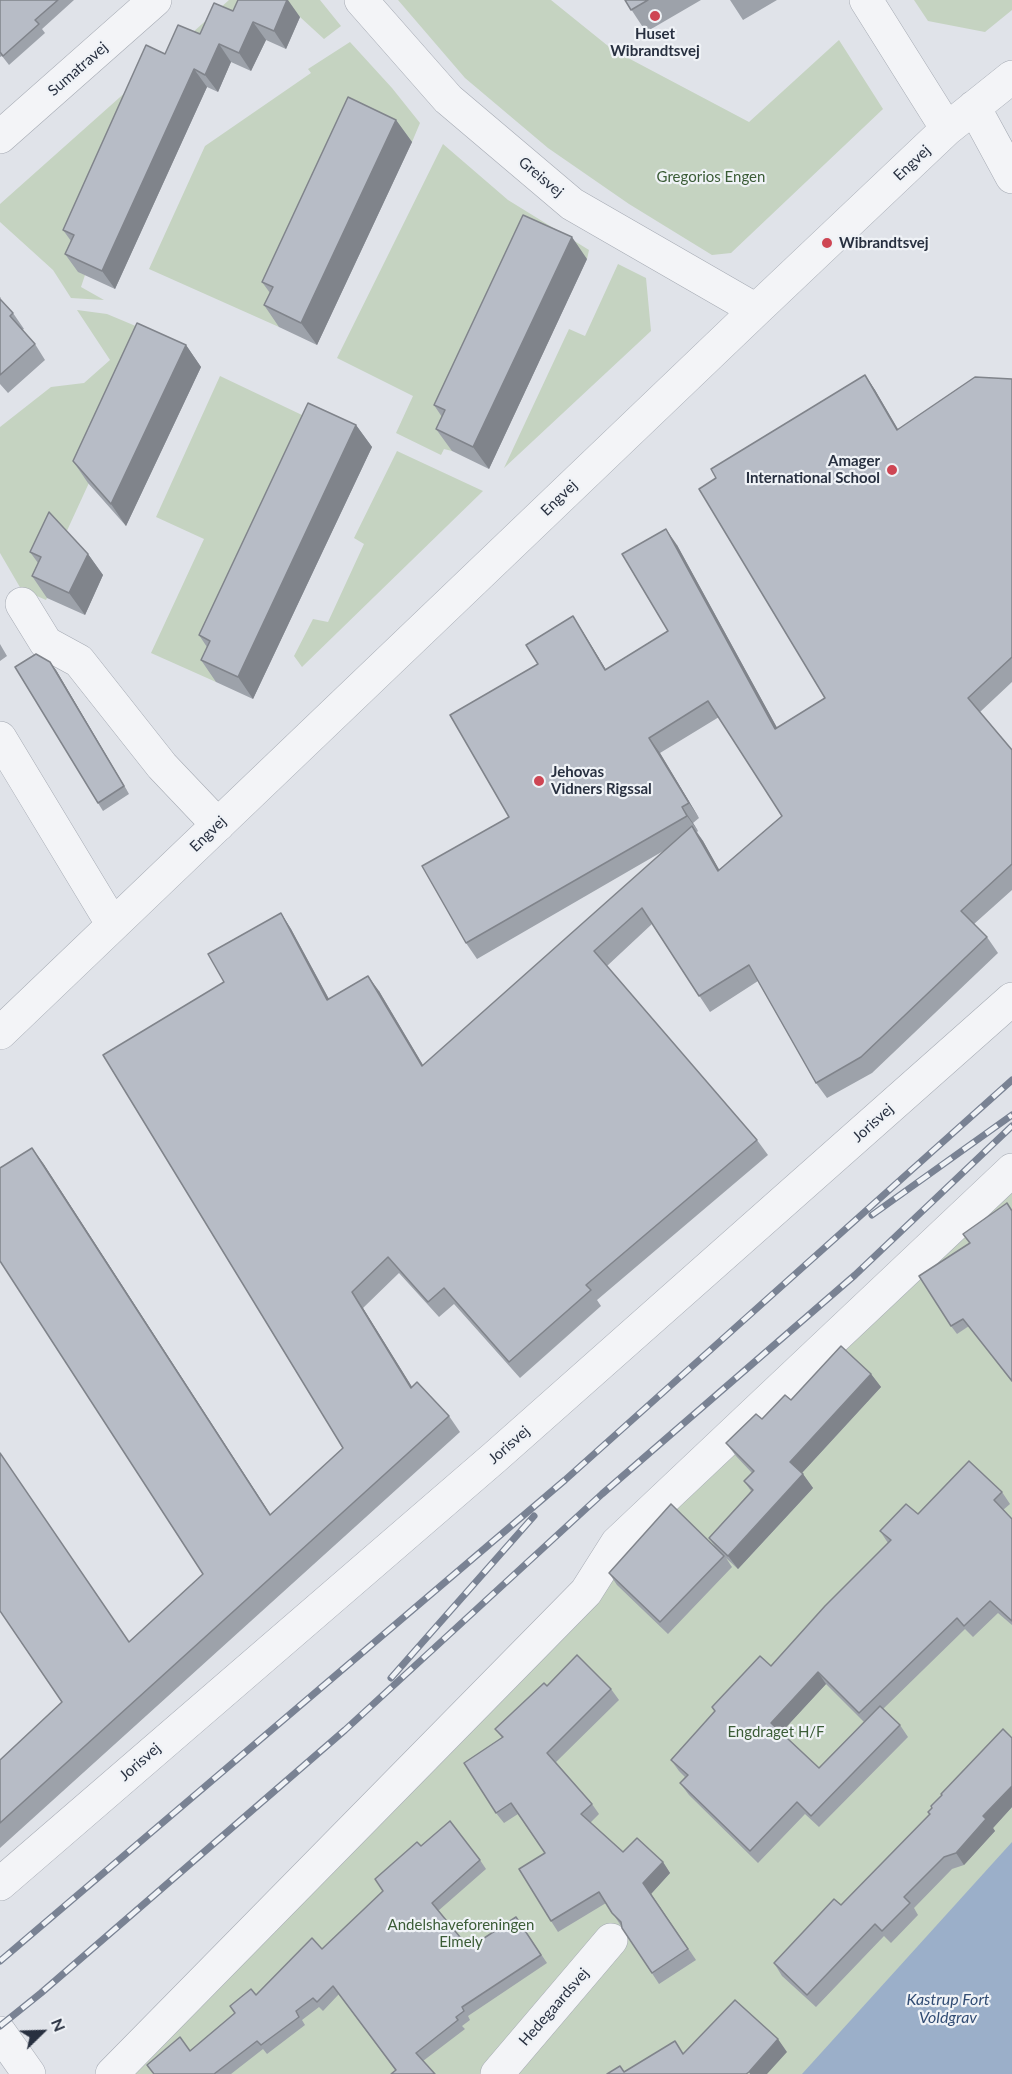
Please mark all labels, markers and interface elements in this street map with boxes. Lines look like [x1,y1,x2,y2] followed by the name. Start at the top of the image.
[648,9,662,23] marker: Huset Wibrandtsvej
[610,25,700,60] place label: Huset Wibrandtsvej
[45,38,111,100] street label: Sumatravej
[890,142,934,184] street label: Engvej
[515,153,567,201] street label: Greisvej
[657,168,765,186] park label: Gregorios Engen
[839,234,929,252] place label: Wibrandtsvej
[820,236,834,250] marker: Wibrandtsvej
[746,452,880,487] place label: Amager International School
[885,463,899,477] marker: Amager International School
[537,476,581,520] street label: Engvej
[551,763,652,798] place label: Jehovas Vidners Rigssal
[532,774,546,788] marker: Jehovas Vidners Rigssal
[186,812,230,856] street label: Engvej
[849,1100,897,1146] street label: Jorisvej
[485,1422,533,1468] street label: Jorisvej
[727,1723,825,1741] park label: Engdraget H/F
[116,1739,164,1785] street label: Jorisvej
[388,1916,534,1951] park label: Andelshaveforeningen Elmely
[515,1964,593,2050] street label: Hedegaardsvej
[906,1990,990,2028] water label: Kastrup Fort Voldgrav
[12,2002,72,2062] north arrow
[48,2015,70,2034] text: N

